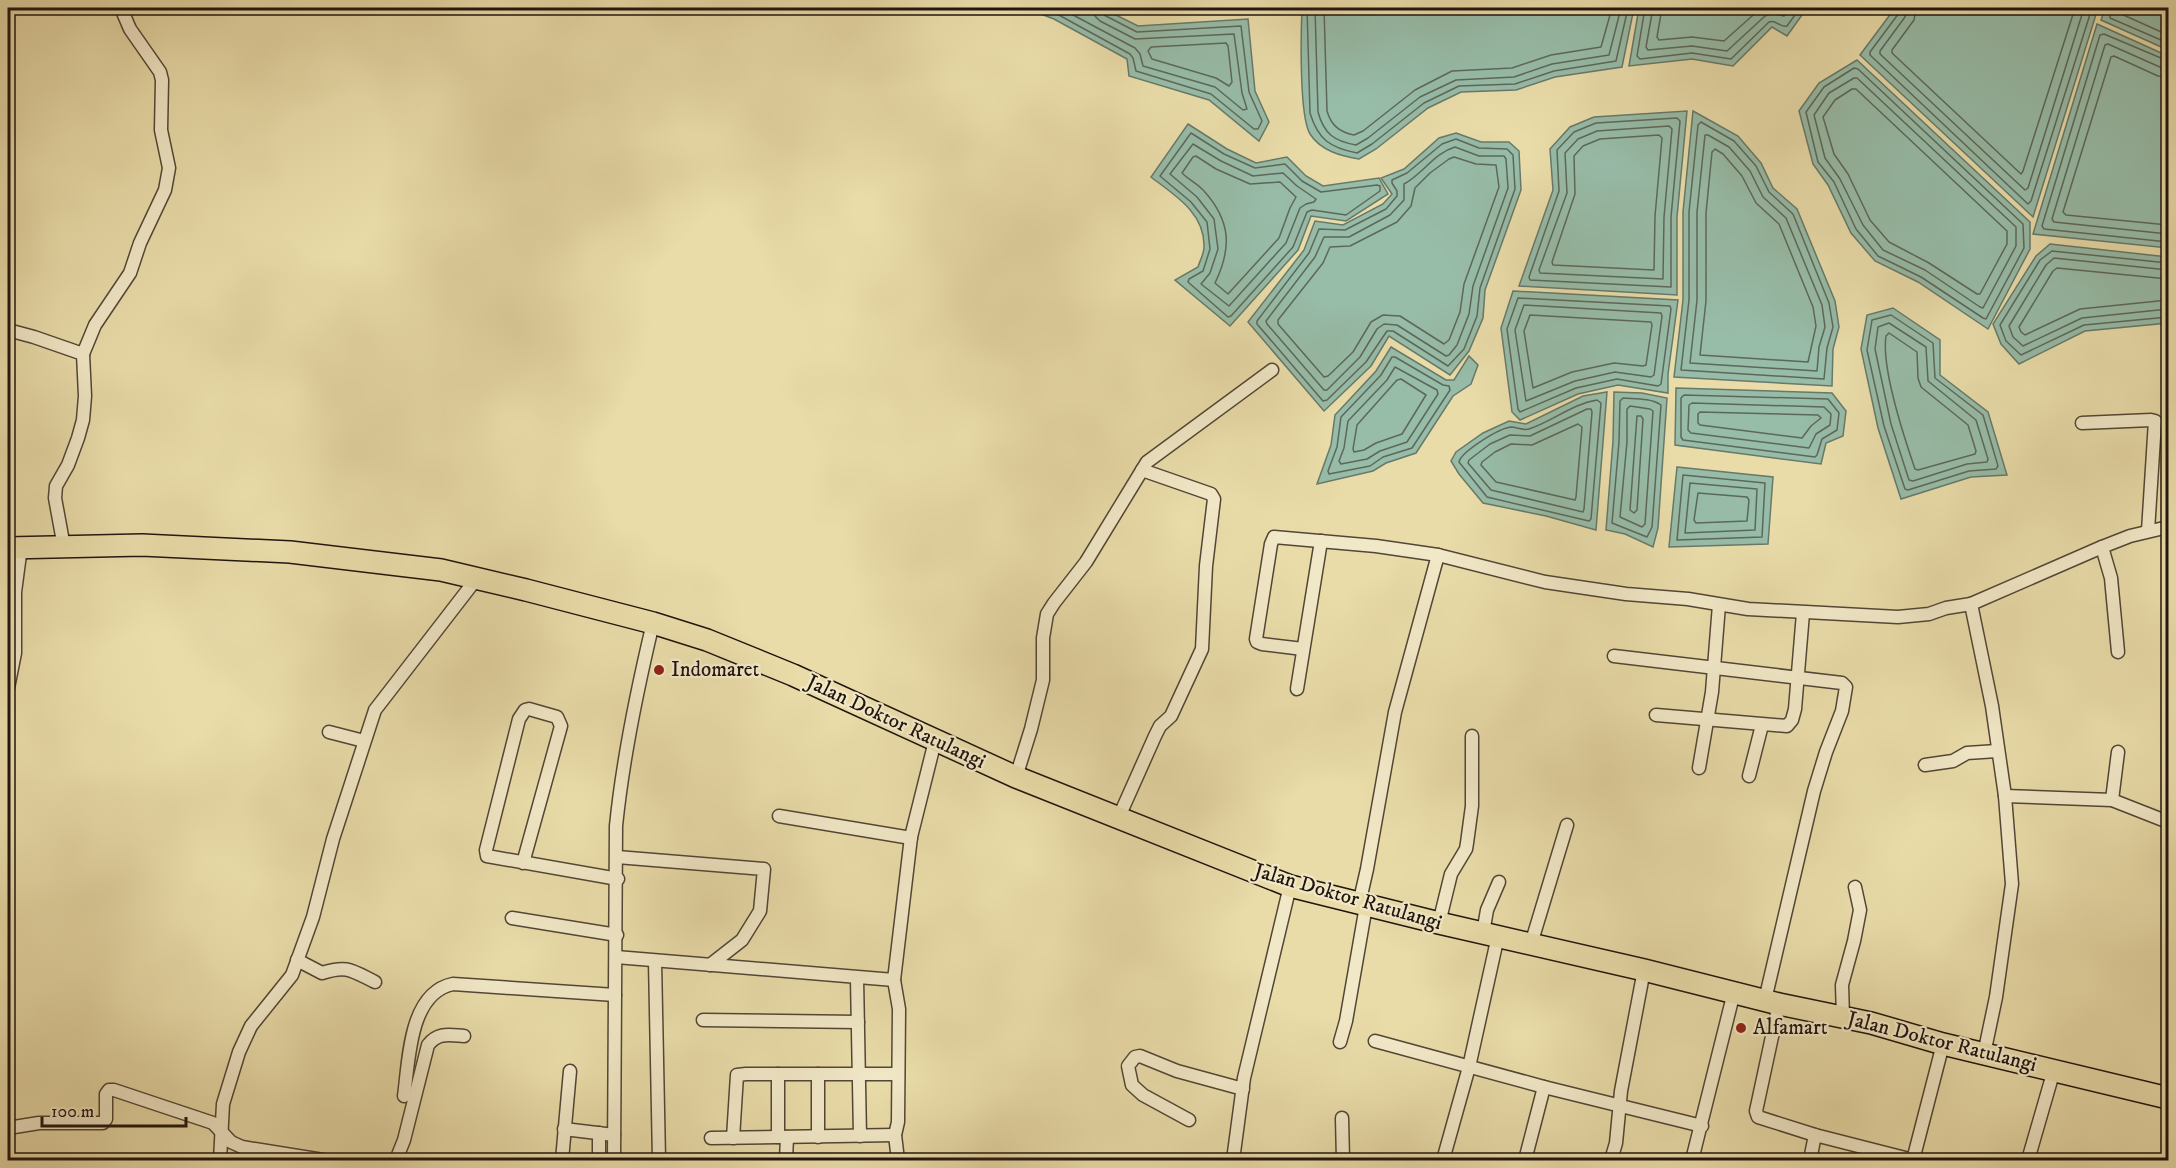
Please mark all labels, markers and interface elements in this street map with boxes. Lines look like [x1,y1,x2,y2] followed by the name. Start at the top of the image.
[671,657,759,683] place label: Indomaret
[652,663,666,677] marker: Indomaret
[801,668,990,775] street label: Jalan Doktor Ratulangi
[1249,857,1445,936] street label: Jalan Doktor Ratulangi
[1843,1005,2039,1078] street label: Jalan Doktor Ratulangi
[1753,1015,1828,1041] place label: Alfamart
[1734,1021,1748,1035] marker: Alfamart
[42,1090,186,1128] scale bar
[51,1101,94,1123] text: 100 m

